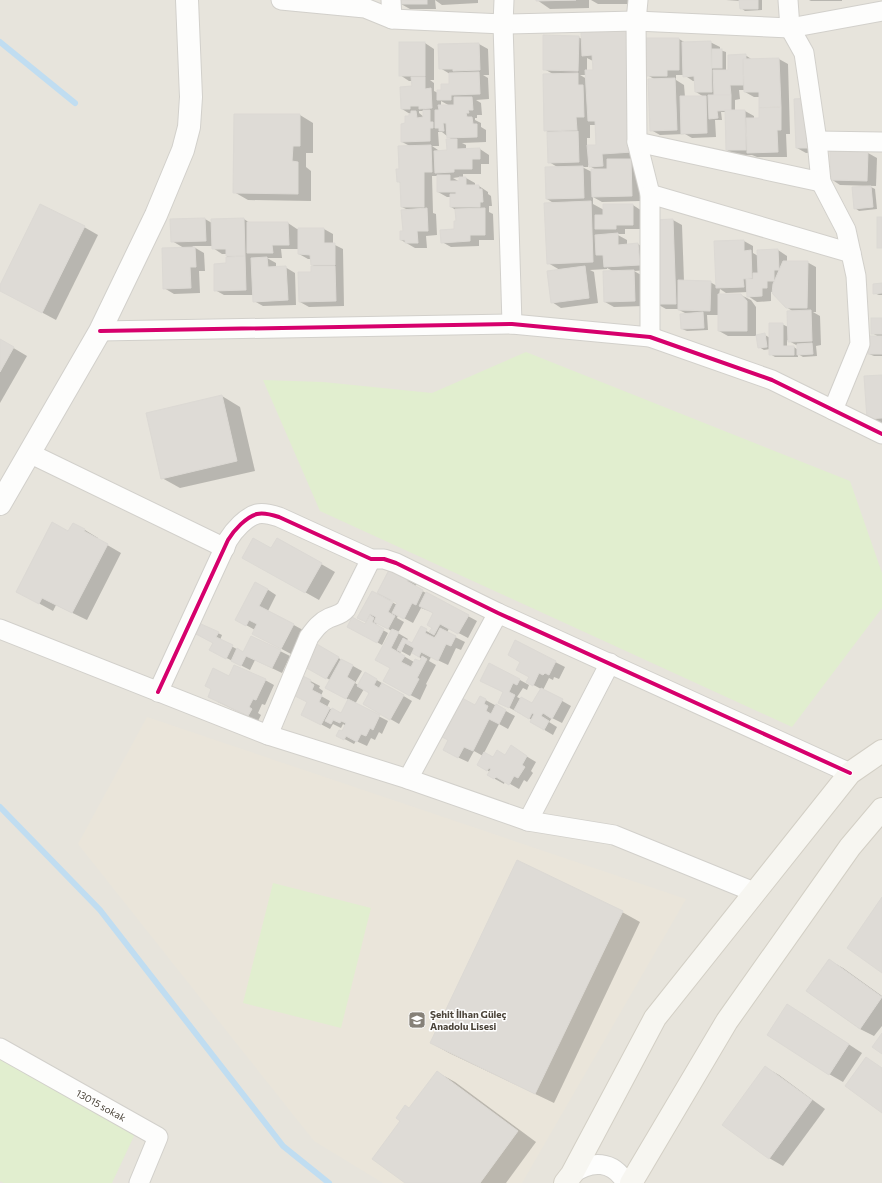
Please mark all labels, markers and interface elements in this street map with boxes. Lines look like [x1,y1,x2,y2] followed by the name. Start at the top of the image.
[430,1008,507,1032] place label: Şehit İlhan Güleç Anadolu Lisesi
[407,1010,427,1030] school or university icon: Şehit İlhan Güleç Anadolu Lisesi
[74,1086,128,1124] street label: 13015 sokak

